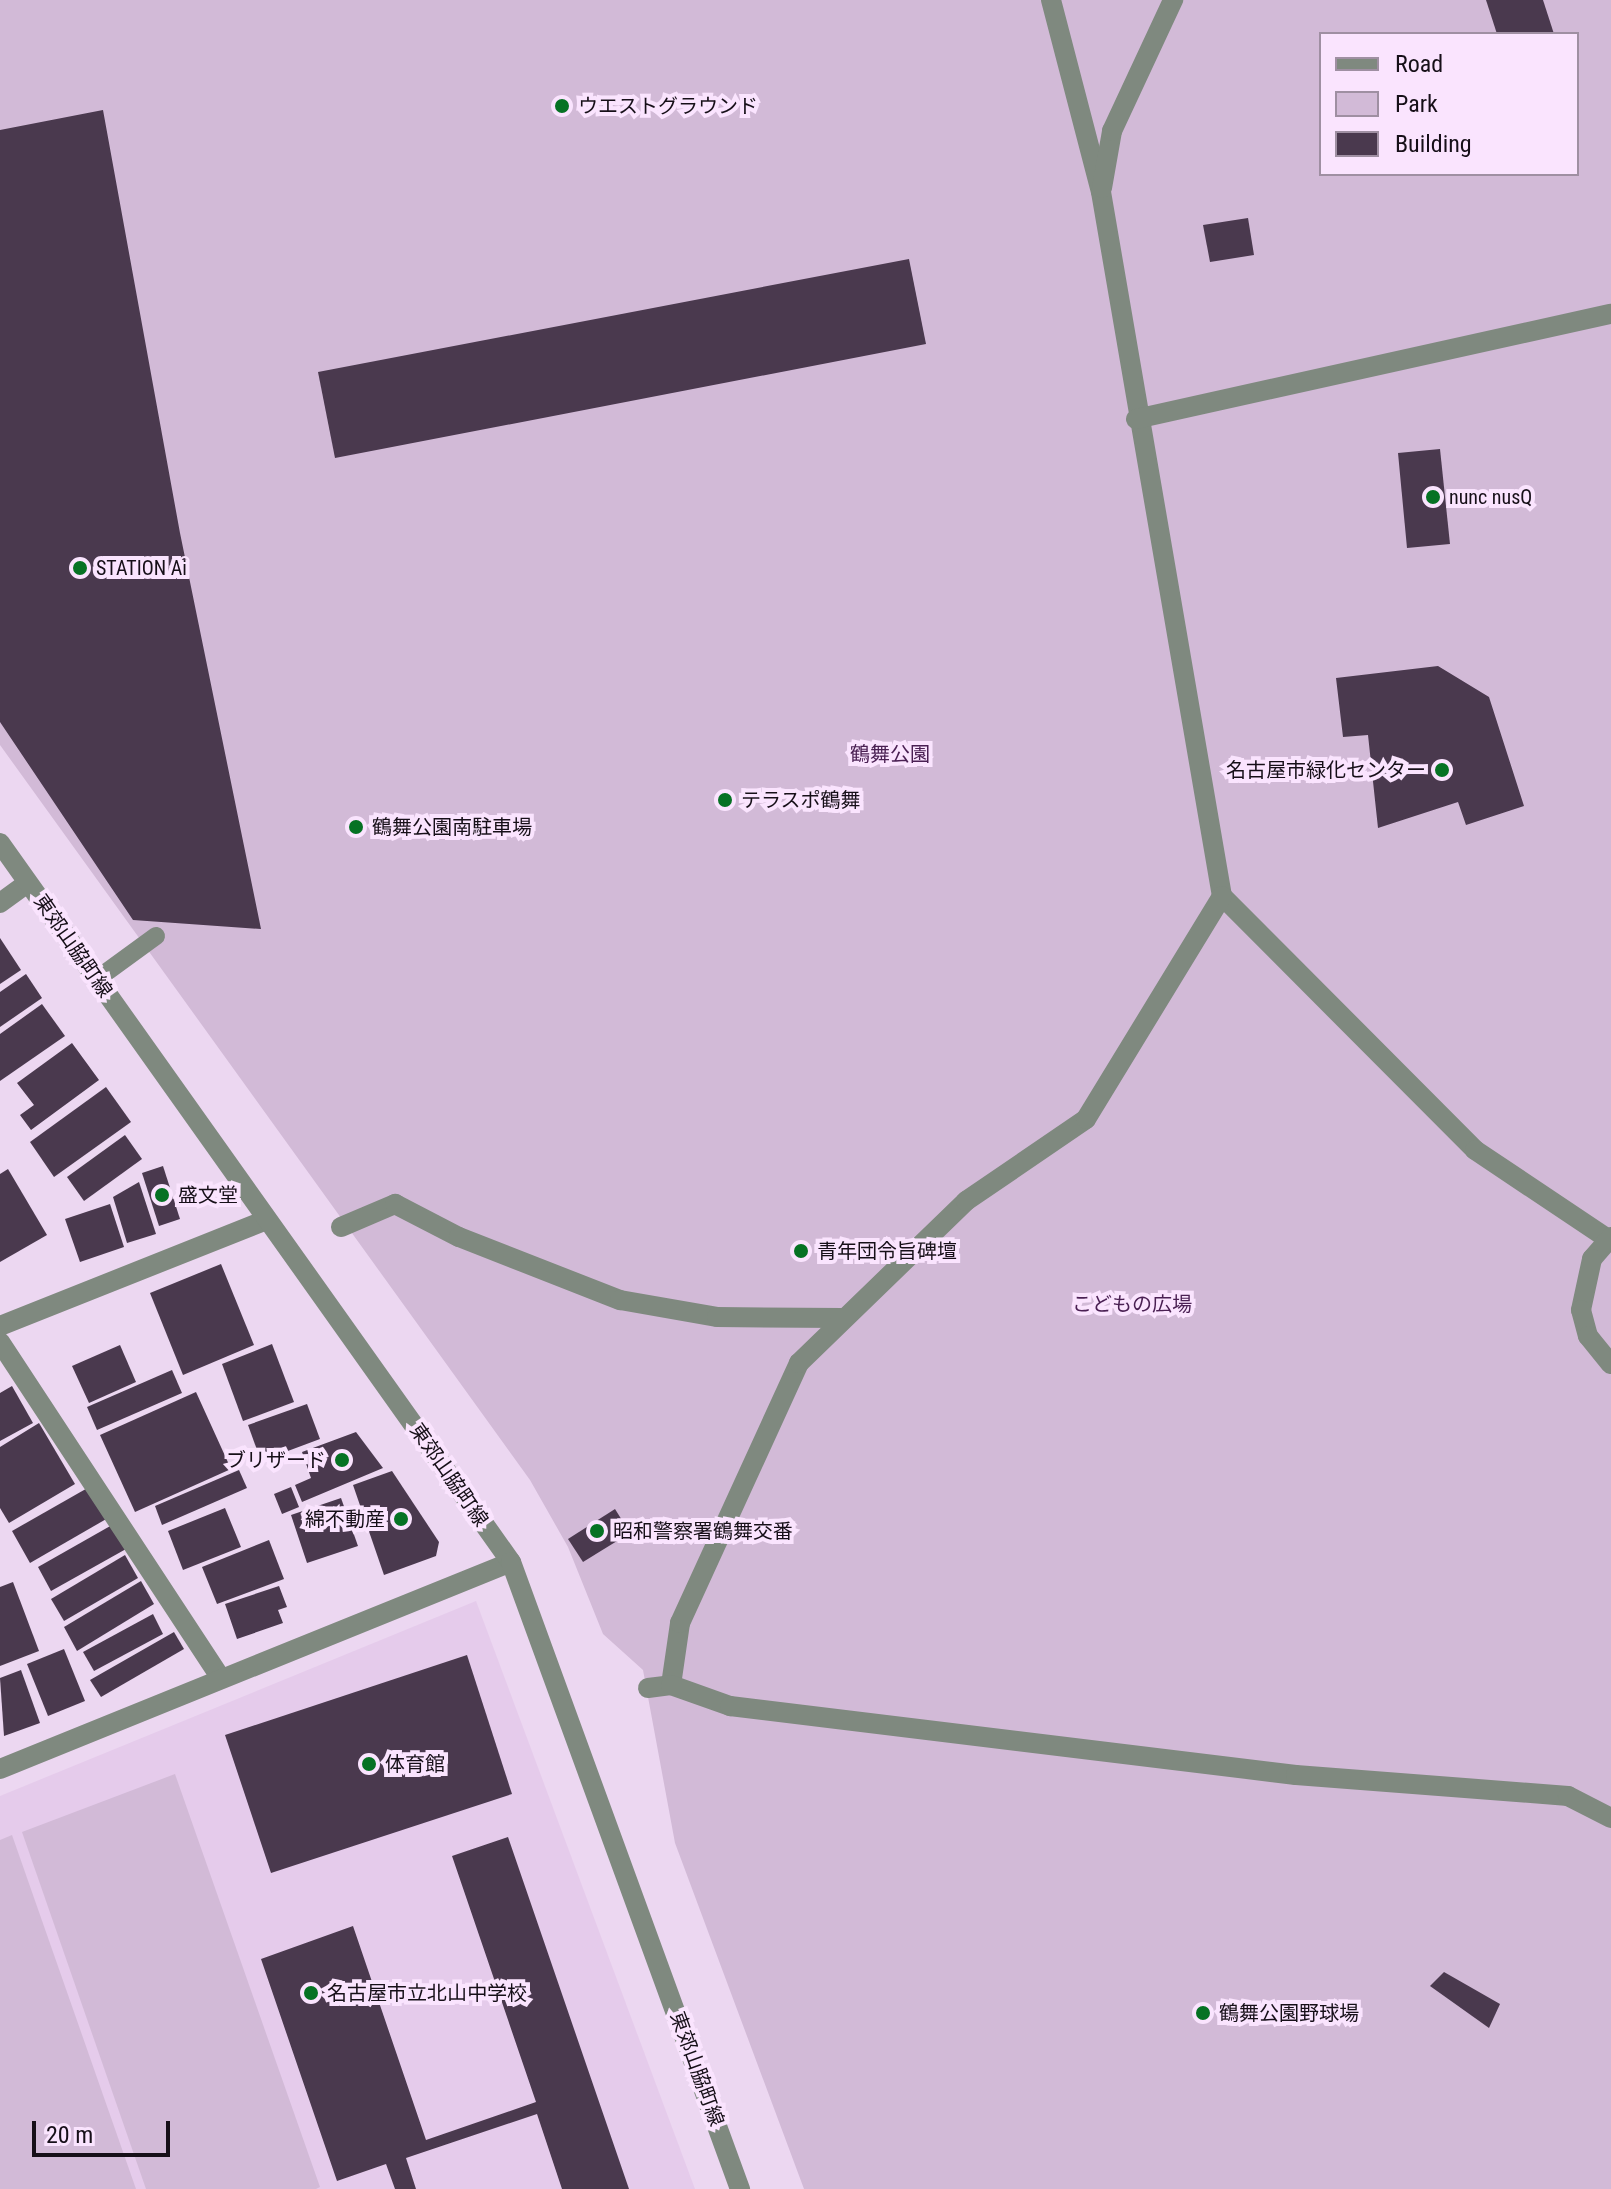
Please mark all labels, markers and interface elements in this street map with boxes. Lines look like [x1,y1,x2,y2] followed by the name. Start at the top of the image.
[1319,32,1579,176] legend
[1395,50,1443,78] text: Road
[1395,90,1438,118] text: Park
[578,94,758,118] place label: ウエストグラウンド
[553,97,571,115] marker: ウエストグラウンド
[1395,130,1472,158] text: Building
[1449,485,1532,509] place label: nunc nusQ
[1424,488,1442,506] marker: nunc nusQ
[96,556,187,580] place label: STATION Ai
[71,559,89,577] marker: STATION Ai
[850,742,930,766] park label: 鶴舞公園
[1226,758,1426,782] place label: 名古屋市緑化センター
[1433,761,1451,779] marker: 名古屋市緑化センター
[741,788,861,812] place label: テラスポ鶴舞
[716,791,734,809] marker: テラスポ鶴舞
[372,815,532,839] place label: 鶴舞公園南駐車場
[347,818,365,836] marker: 鶴舞公園南駐車場
[29,890,117,1002] street label: 東郊山脇町線
[178,1183,238,1207] place label: 盛文堂
[153,1186,171,1204] marker: 盛文堂
[817,1239,957,1263] place label: 青年団令旨碑壇
[792,1242,810,1260] marker: 青年団令旨碑壇
[1072,1292,1192,1316] park label: こどもの広場
[405,1419,493,1531] street label: 東郊山脇町線
[226,1448,326,1472] place label: ブリザード
[333,1451,351,1469] marker: ブリザード
[305,1507,385,1531] place label: 綿不動産
[392,1510,410,1528] marker: 綿不動産
[613,1519,793,1543] place label: 昭和警察署鶴舞交番
[588,1522,606,1540] marker: 昭和警察署鶴舞交番
[385,1752,445,1776] place label: 体育館
[360,1755,378,1773] marker: 体育館
[327,1981,527,2005] place label: 名古屋市立北山中学校
[302,1984,320,2002] marker: 名古屋市立北山中学校
[1219,2001,1359,2025] place label: 鶴舞公園野球場
[1194,2004,1212,2022] marker: 鶴舞公園野球場
[665,2009,729,2129] street label: 東郊山脇町線
[36,2105,174,2155] scale bar
[46,2121,93,2149] text: 20 m

